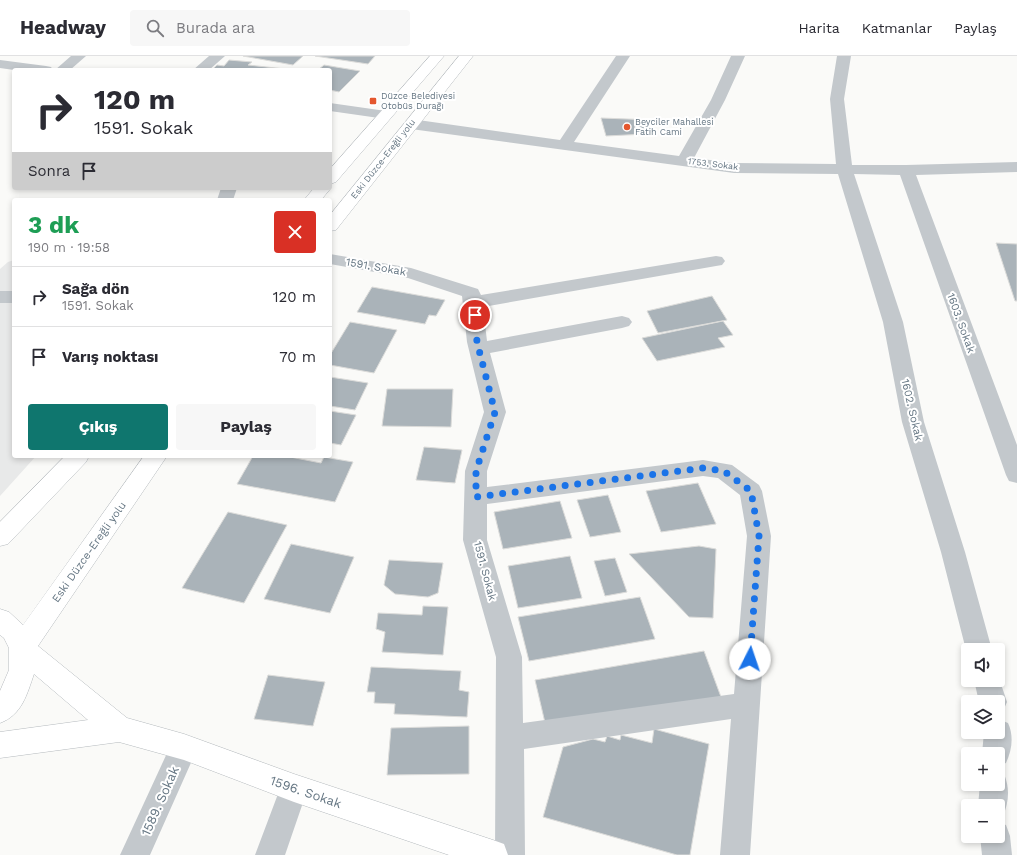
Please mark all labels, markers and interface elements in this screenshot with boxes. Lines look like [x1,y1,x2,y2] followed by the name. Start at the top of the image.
[130,10,410,46] search box
[20,16,106,39] text: Headway
[144,17,166,39] icon: search
[176,19,255,37] text: Burada ara
[798,20,840,36] text: Harita
[862,20,932,36] text: Katmanlar
[954,20,997,36] text: Paylaş
[94,83,175,116] text: 120 m
[28,84,80,136] icon: right
[381,91,455,111] place label: Düzce Belediyesi Otobüs Durağı
[368,96,378,106] marker: Düzce Belediyesi Otobüs Durağı
[94,117,193,138] text: 1591. Sokak
[349,117,417,201] street label: Eski Düzce-Ereğli yolu
[635,117,714,137] place label: Beyciler Mahallesi Fatih Cami
[622,122,632,132] marker: Beyciler Mahallesi Fatih Cami
[687,156,739,172] street label: 1753. Sokak
[78,160,100,182] icon: arrive
[28,162,70,180] text: Sonra
[28,211,79,239] text: 3 dk
[274,211,316,253] button: close
[28,240,110,255] text: 190 m · 19:58
[345,255,407,279] street label: 1591. Sokak
[62,280,129,298] text: Sağa dön
[28,286,50,308] icon: right
[273,288,316,306] text: 120 m
[944,291,978,355] street label: 1603. Sokak
[62,298,134,313] text: 1591. Sokak
[458,298,492,332] pin
[464,304,486,326] icon: arrive
[28,346,50,368] icon: arrive
[62,348,159,366] text: Varış noktası
[279,348,316,366] text: 70 m
[899,378,925,442] street label: 1602. Sokak
[28,404,168,450] button: Çıkış
[176,404,316,450] button: Paylaş
[49,499,129,605] street label: Eski Düzce-Ereğli yolu
[471,540,499,602] street label: 1591. Sokak
[729,638,771,680] position arrow
[961,643,1005,843] map controls
[961,643,1005,687] button: sound
[961,695,1005,739] button: layers
[961,747,1005,791] button: +
[138,763,182,838] street label: 1589. Sokak
[268,773,344,811] street label: 1596. Sokak
[961,799,1005,843] button: −

